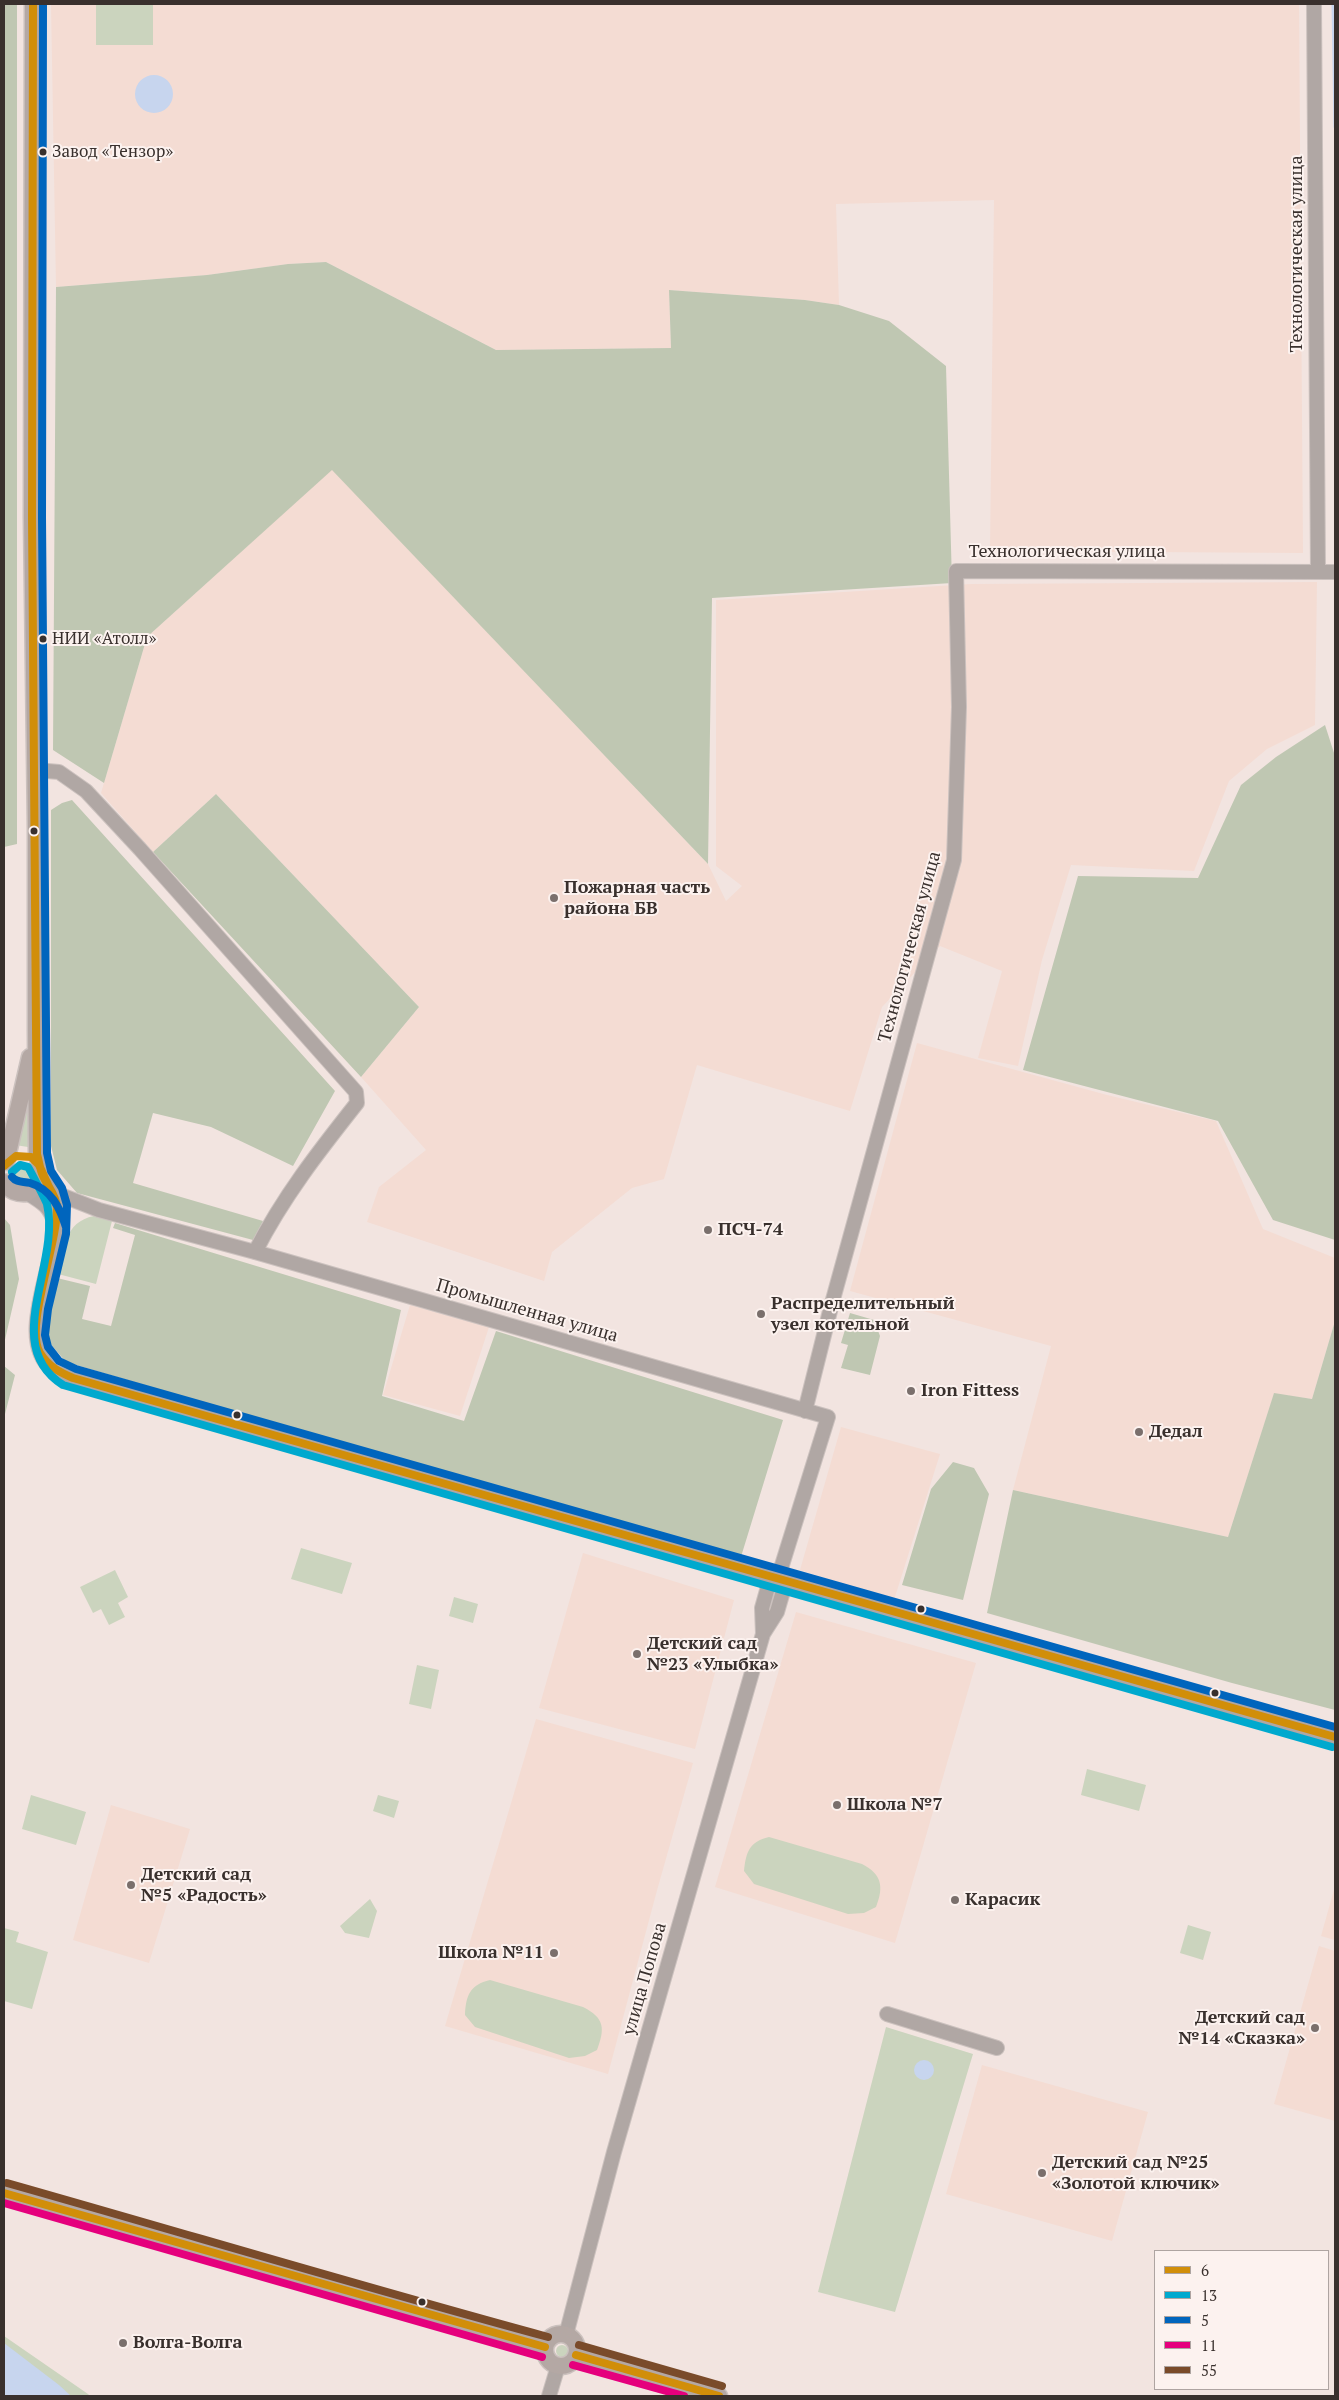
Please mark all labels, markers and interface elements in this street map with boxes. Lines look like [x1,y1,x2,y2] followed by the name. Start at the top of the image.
[52,142,173,162] place label: Завод «Тензор»
[38,147,48,157] marker: Завод «Тензор»
[1286,156,1308,352] street label: Технологическая улица
[969,541,1165,563] street label: Технологическая улица
[52,629,156,649] place label: НИИ «Атолл»
[38,634,48,644] marker: НИИ «Атолл»
[29,826,39,836] unlabelled marker
[874,849,946,1045] street label: Технологическая улица
[564,877,710,920] place label: Пожарная часть района БВ
[548,892,560,904] marker: Пожарная часть района БВ
[718,1219,783,1241] place label: ПСЧ-74
[702,1224,714,1236] marker: ПСЧ-74
[434,1275,620,1347] street label: Промышленная улица
[771,1293,955,1336] place label: Распределительный узел котельной
[755,1308,767,1320] marker: Распределительный узел котельной
[921,1380,1019,1402] place label: Iron Fittess
[905,1385,917,1397] marker: Iron Fittess
[232,1410,242,1420] unlabelled marker
[1149,1421,1203,1443] place label: Дедал
[1133,1426,1145,1438] marker: Дедал
[916,1604,926,1614] unlabelled marker
[647,1633,779,1676] place label: Детский сад №23 «Улыбка»
[631,1648,643,1660] marker: Детский сад №23 «Улыбка»
[1210,1688,1220,1698] unlabelled marker
[847,1794,943,1816] place label: Школа №7
[831,1799,843,1811] marker: Школа №7
[141,1864,267,1906] place label: Детский сад №5 «Радость»
[125,1879,137,1891] marker: Детский сад №5 «Радость»
[965,1889,1040,1911] place label: Карасик
[949,1894,961,1906] marker: Карасик
[619,1920,671,2038] street label: улица Попова
[438,1942,544,1964] place label: Школа №11
[548,1947,560,1959] marker: Школа №11
[1178,2007,1305,2050] place label: Детский сад №14 «Сказка»
[1309,2022,1321,2034] marker: Детский сад №14 «Сказка»
[1052,2152,1220,2194] place label: Детский сад №25 «Золотой ключик»
[1036,2167,1048,2179] marker: Детский сад №25 «Золотой ключик»
[1154,2250,1329,2390] legend
[1201,2260,1209,2280] text: 6
[1201,2285,1217,2305] text: 13
[417,2297,427,2307] unlabelled marker
[1201,2310,1209,2330] text: 5
[133,2332,243,2354] place label: Волга-Волга
[1201,2335,1217,2355] text: 11
[117,2337,129,2349] marker: Волга-Волга
[1201,2360,1217,2380] text: 55

